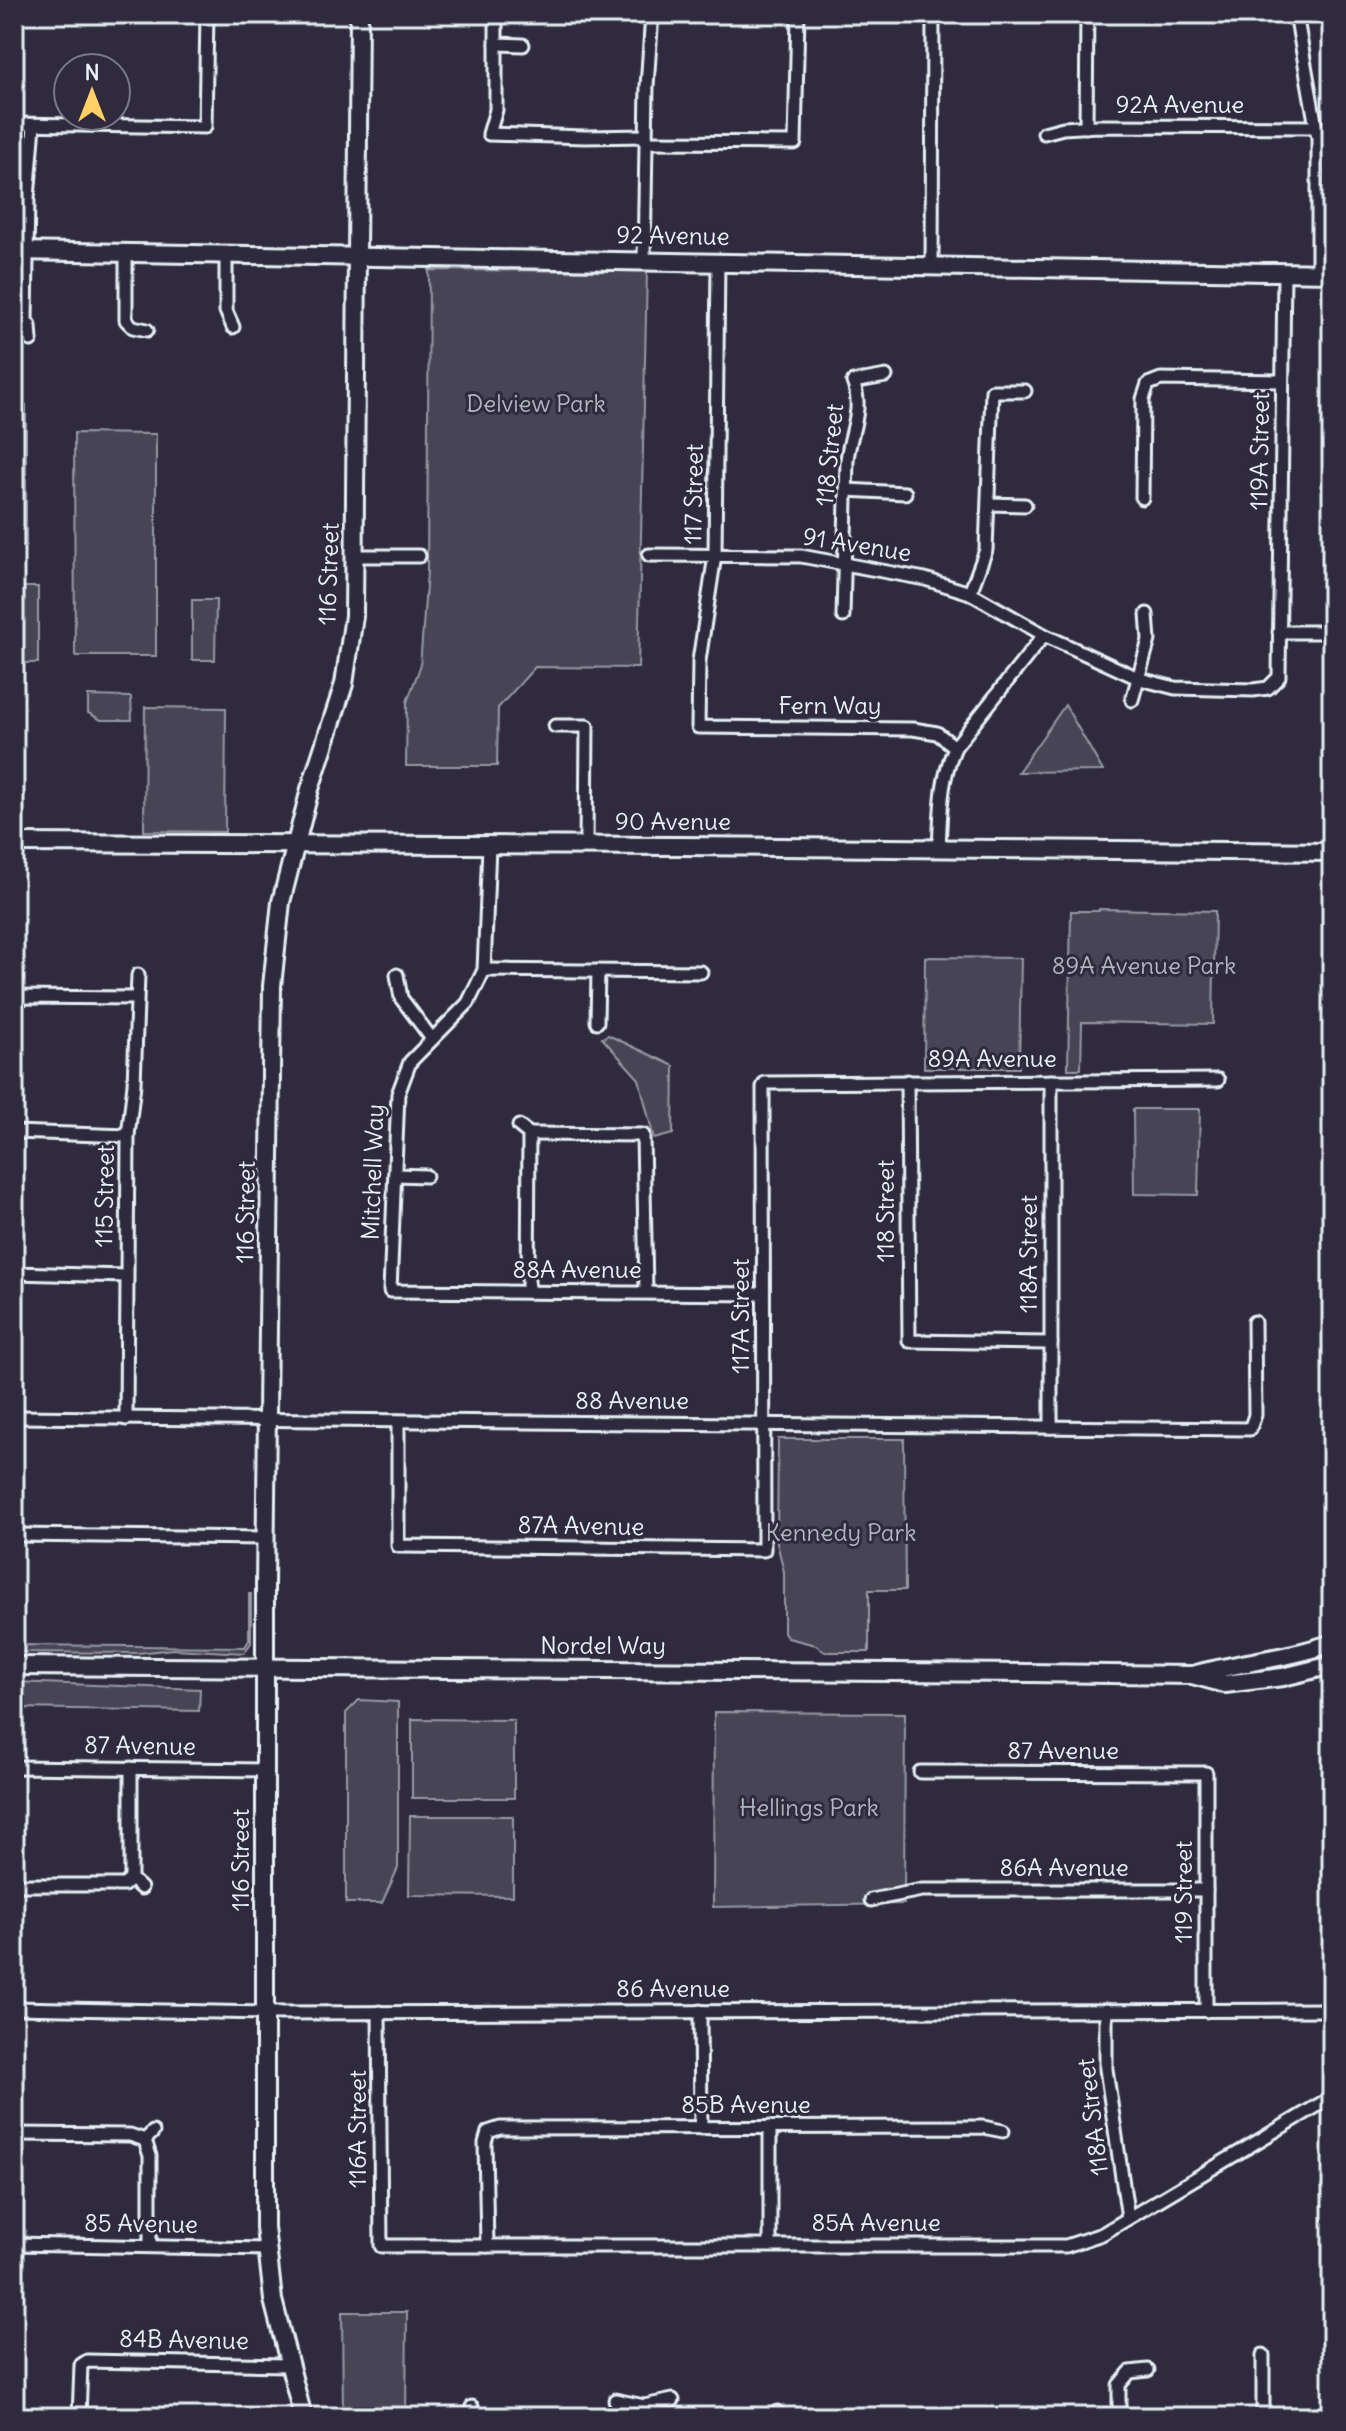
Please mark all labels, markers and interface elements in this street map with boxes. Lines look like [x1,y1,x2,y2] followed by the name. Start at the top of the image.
[52,52,132,132] north arrow
[84,58,100,86] text: N
[1116,89,1244,119] street label: 92A Avenue
[616,219,730,251] street label: 92 Avenue
[466,388,606,418] park label: Delview Park
[1243,392,1275,510] street label: 119A Street
[809,402,849,508] street label: 118 Street
[677,443,709,545] street label: 117 Street
[801,521,914,567] street label: 91 Avenue
[311,522,345,626] street label: 116 Street
[779,690,881,720] street label: Fern Way
[615,806,731,836] street label: 90 Avenue
[1052,950,1236,980] park label: 89A Avenue Park
[927,1043,1057,1073] street label: 89A Avenue
[355,1103,389,1241] street label: Mitchell Way
[88,1144,120,1248] street label: 115 Street
[229,1160,261,1264] street label: 116 Street
[870,1160,900,1262] street label: 118 Street
[1013,1195,1043,1313] street label: 118A Street
[512,1254,642,1284] street label: 88A Avenue
[725,1258,755,1374] street label: 117A Street
[575,1385,689,1415] street label: 88 Avenue
[517,1509,645,1541] street label: 87A Avenue
[766,1517,916,1547] park label: Kennedy Park
[540,1630,666,1660] street label: Nordel Way
[84,1729,196,1761] street label: 87 Avenue
[1007,1735,1119,1765] street label: 87 Avenue
[739,1792,879,1822] park label: Hellings Park
[225,1809,255,1911] street label: 116 Street
[1168,1841,1198,1943] street label: 119 Street
[999,1852,1129,1882] street label: 86A Avenue
[616,1973,730,2003] street label: 86 Avenue
[1070,2057,1114,2178] street label: 118A Street
[342,2070,372,2188] street label: 116A Street
[681,2089,811,2119] street label: 85B Avenue
[84,2207,198,2239] street label: 85 Avenue
[811,2207,941,2237] street label: 85A Avenue
[119,2323,249,2355] street label: 84B Avenue

